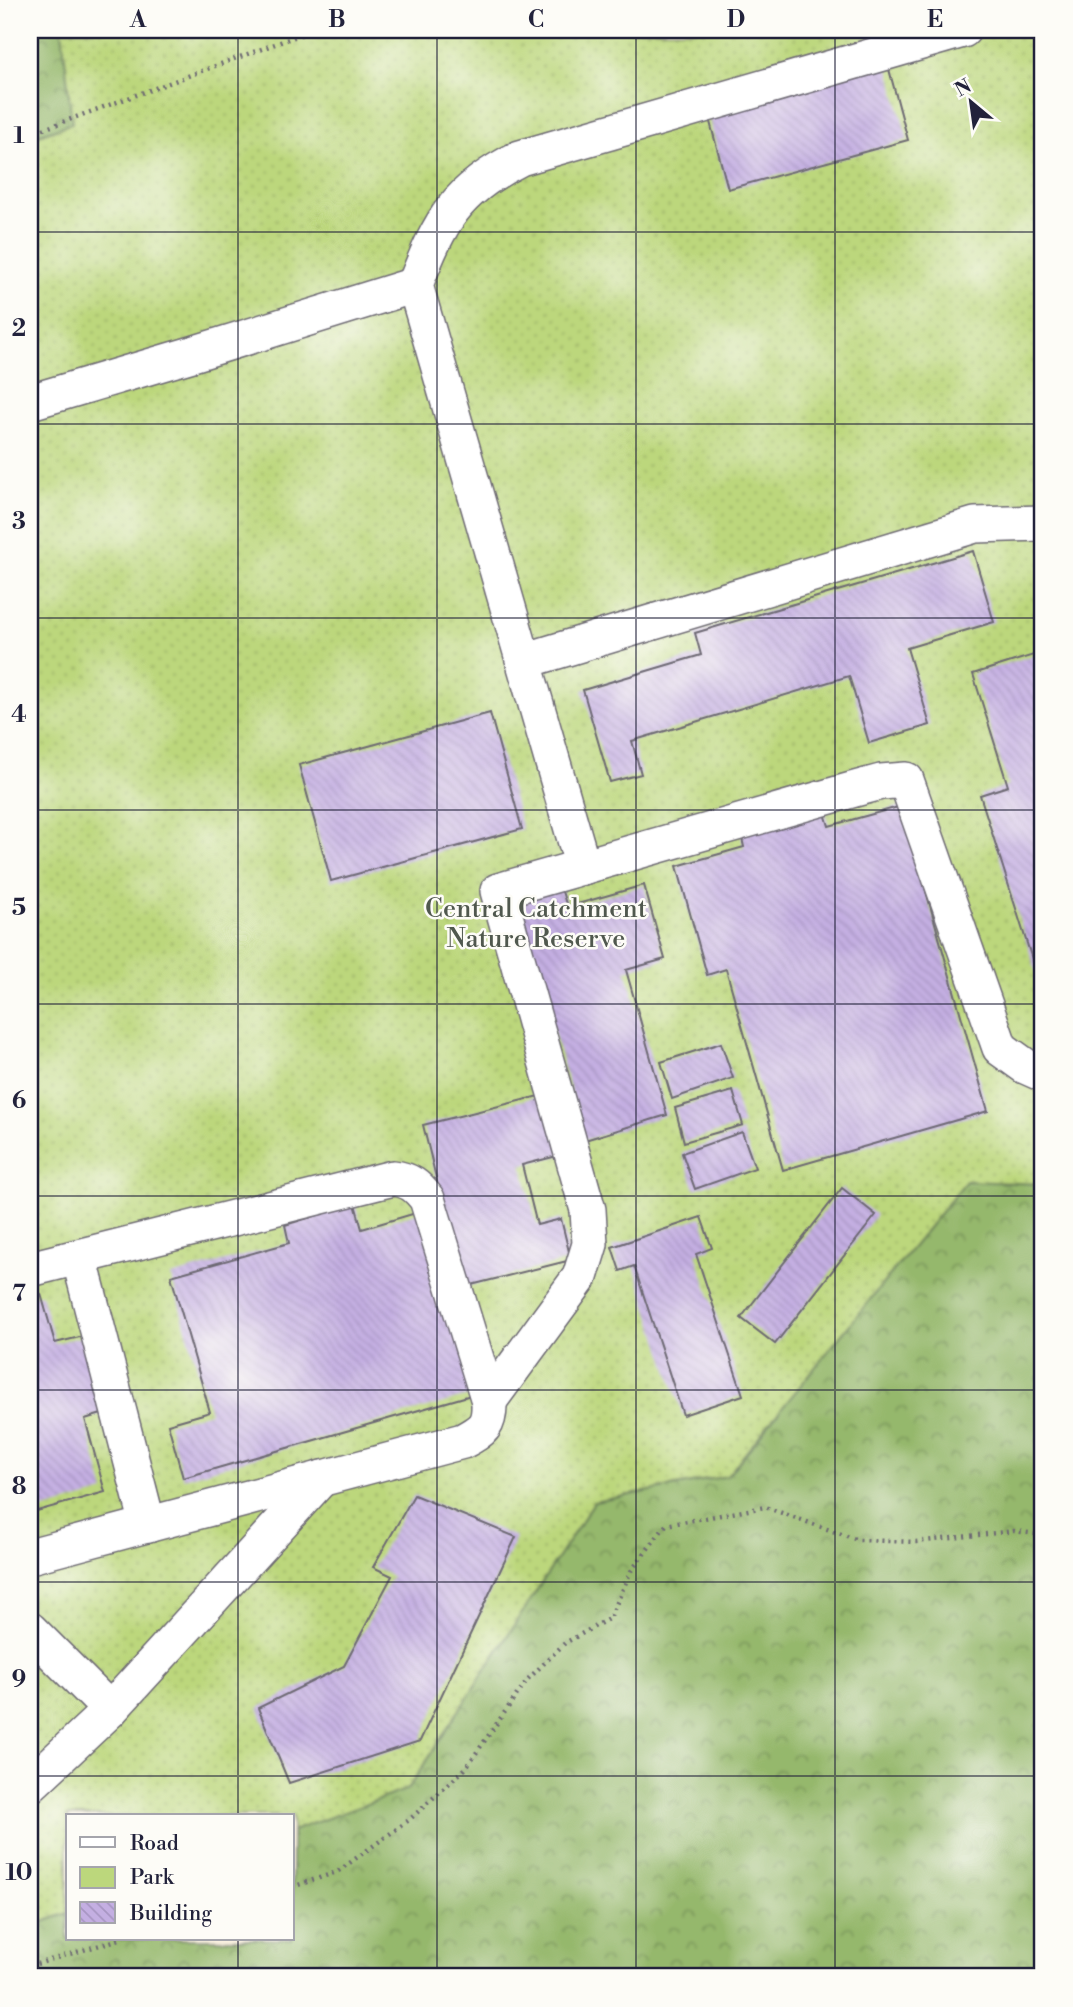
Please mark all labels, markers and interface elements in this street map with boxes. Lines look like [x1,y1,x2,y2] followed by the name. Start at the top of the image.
[129,6,147,34] text: A
[328,6,346,34] text: B
[528,6,544,34] text: C
[727,6,745,34] text: D
[927,6,943,34] text: E
[936,66,1006,136] north arrow
[951,74,976,102] text: N
[13,122,25,150] text: 1
[12,315,26,343] text: 2
[12,508,26,536] text: 3
[11,701,27,729] text: 4
[425,893,647,955] park label: Central Catchment Nature Reserve
[12,894,26,922] text: 5
[12,1087,26,1115] text: 6
[12,1280,26,1308] text: 7
[12,1473,26,1501] text: 8
[12,1666,26,1694] text: 9
[66,1814,294,1940] legend
[130,1831,179,1857] text: Road
[5,1859,33,1887] text: 10
[130,1865,175,1891] text: Park
[129,1901,212,1927] text: Building

